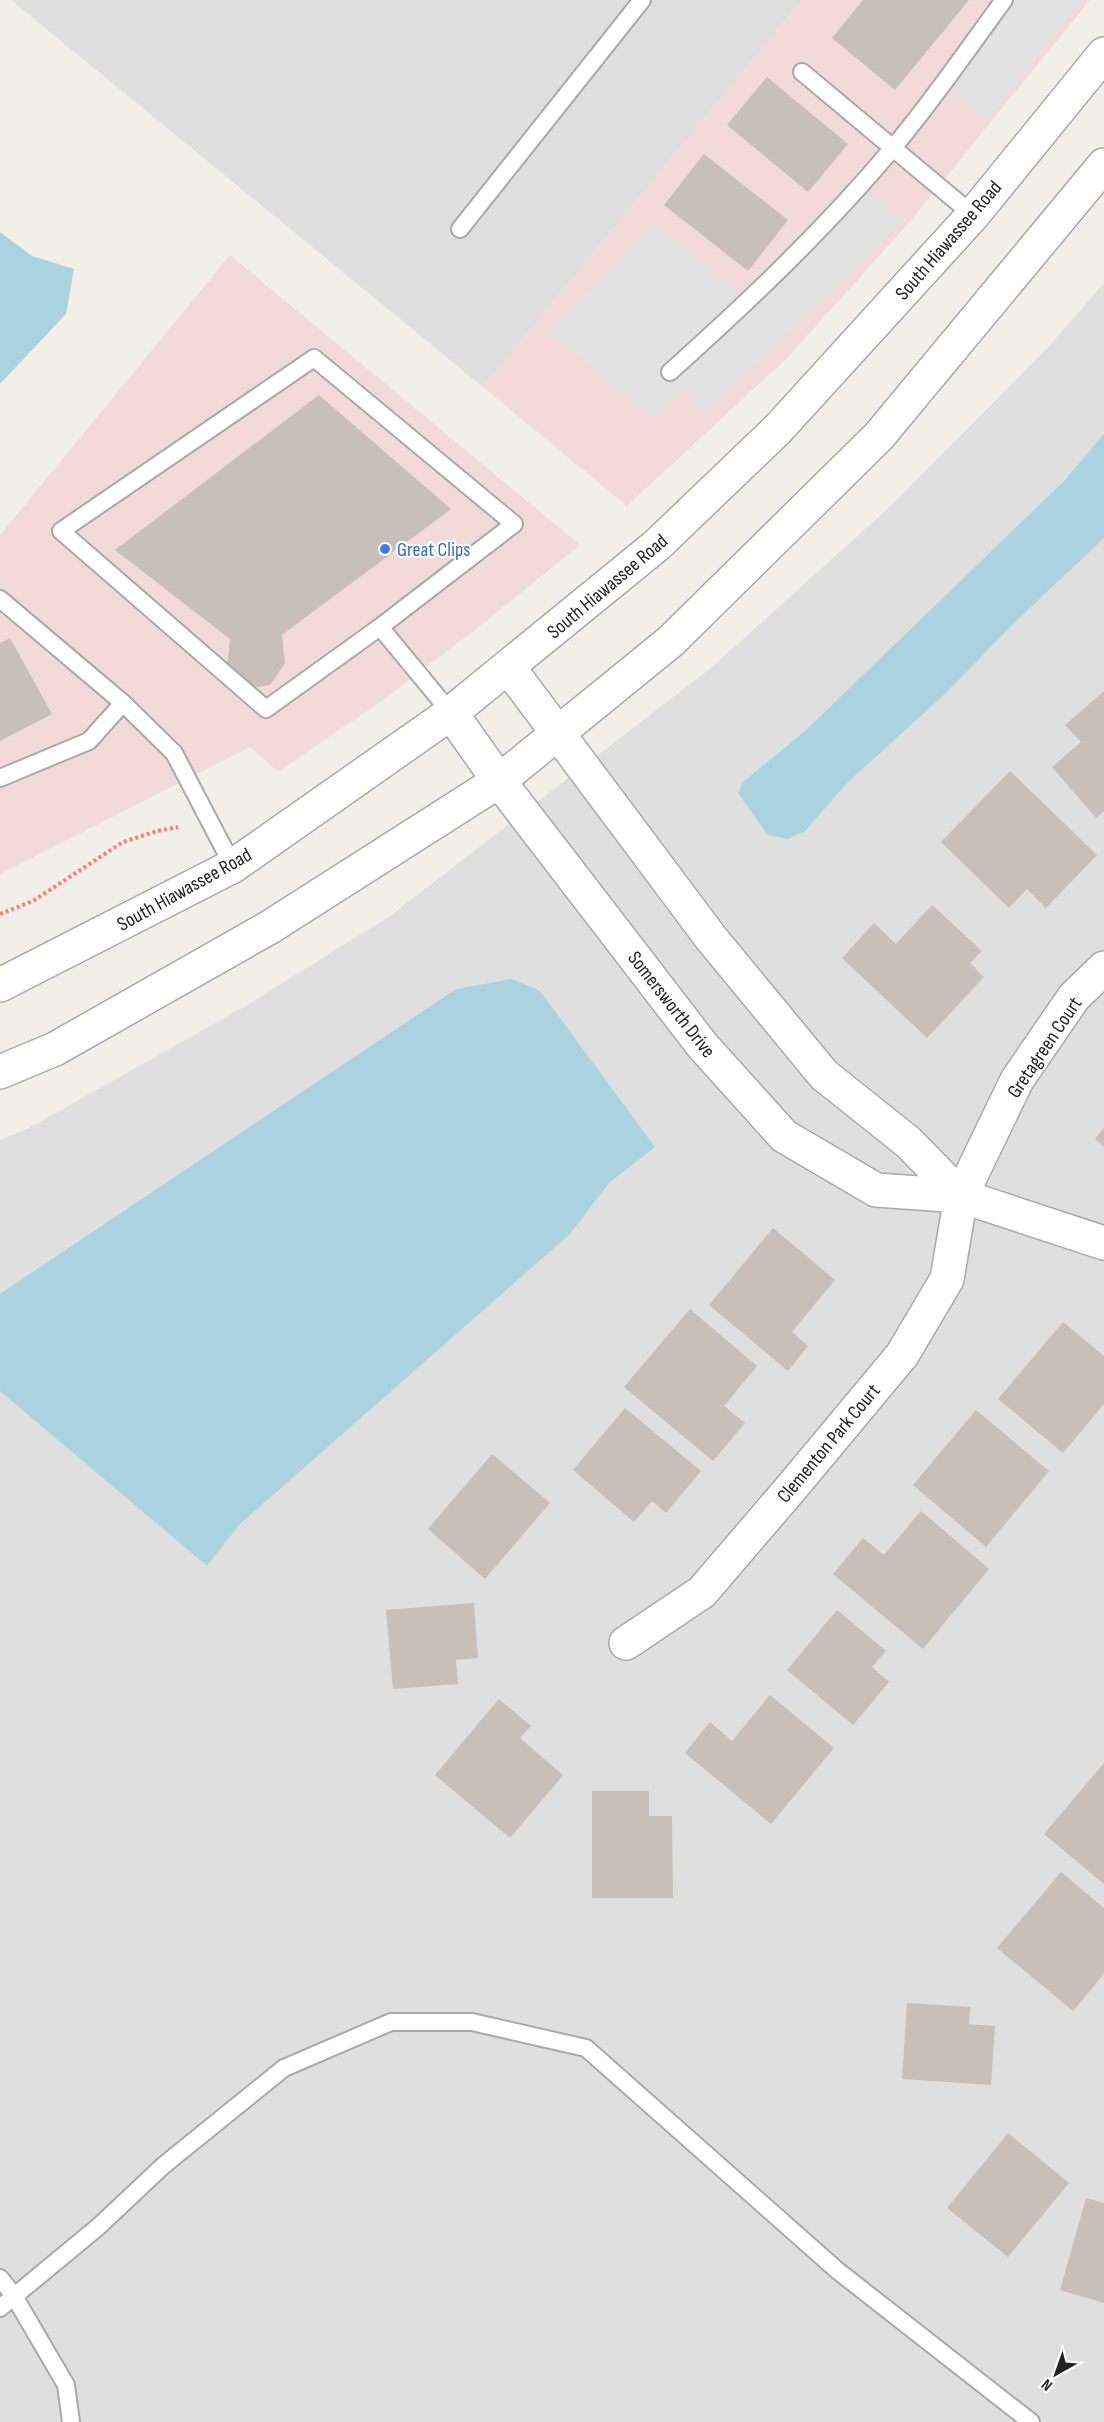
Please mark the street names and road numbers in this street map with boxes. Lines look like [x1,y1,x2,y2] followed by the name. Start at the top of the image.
[891,176,1007,305] street label: South Hiawassee Road
[543,529,673,644] street label: South Hiawassee Road
[113,843,256,937] street label: South Hiawassee Road
[622,947,720,1063] street label: Somersworth Drive
[1002,993,1087,1103] street label: Gretagreen Court
[772,1379,885,1508] street label: Clementon Park Court

